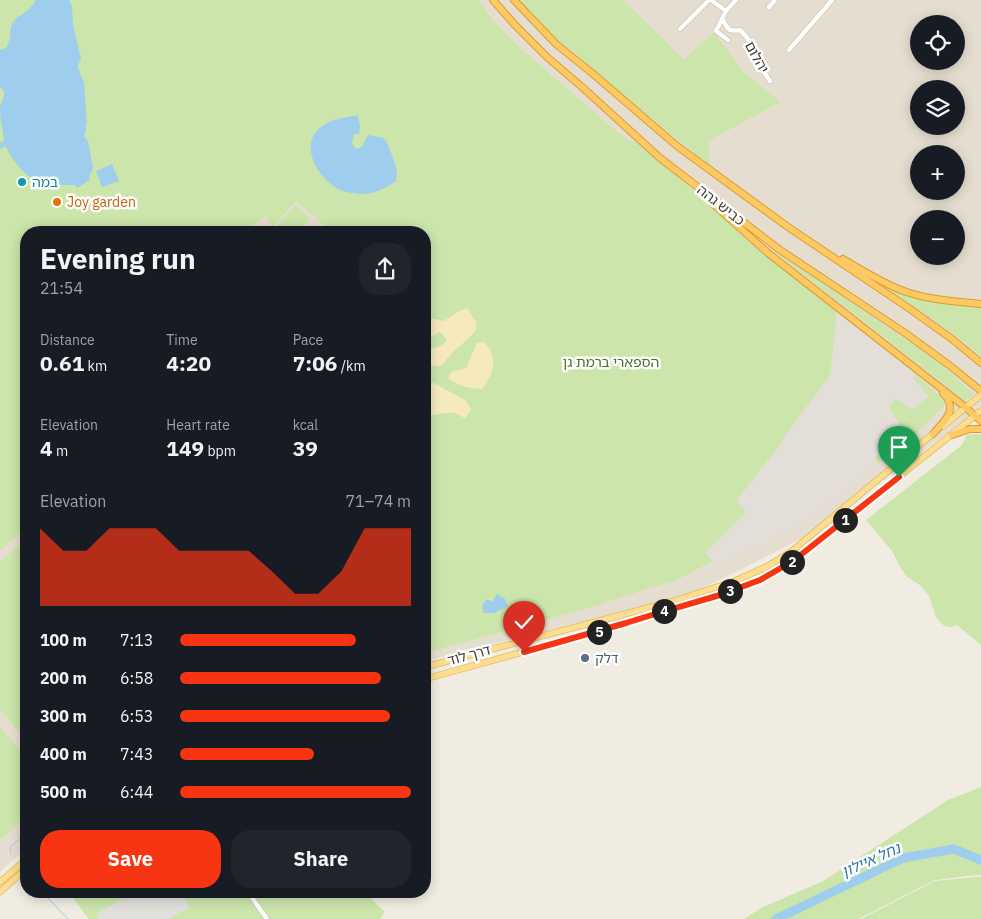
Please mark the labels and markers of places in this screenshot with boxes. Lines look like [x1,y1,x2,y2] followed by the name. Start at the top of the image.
[32,173,58,191] place label: במה
[16,176,28,188] marker: במה
[67,193,136,211] place label: Joy garden
[51,196,63,208] marker: Joy garden
[878,426,920,477] pin
[832,508,858,532] pin: 1
[780,550,804,574] pin: 2
[718,578,742,604] pin: 3
[652,598,676,624] pin: 4
[503,601,545,652] pin
[586,620,612,644] pin: 5
[595,649,619,667] place label: דלק
[579,652,591,664] marker: דלק

